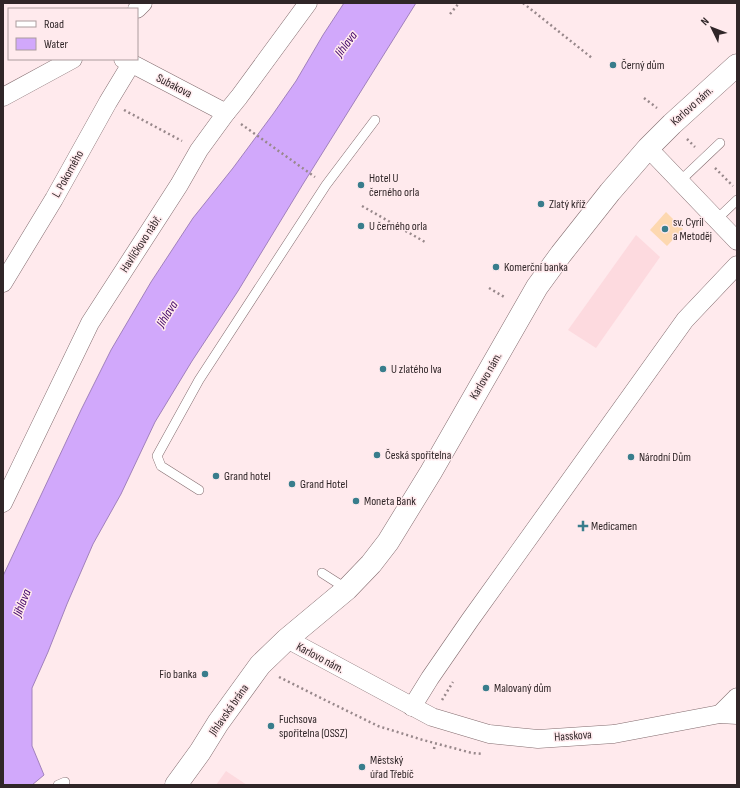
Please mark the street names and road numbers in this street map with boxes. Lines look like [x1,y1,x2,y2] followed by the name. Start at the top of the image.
[154,71,195,102] street label: Subakova
[668,83,716,129] street label: Karlovo nám.
[49,148,87,200] street label: L. Pokorného
[117,213,165,275] street label: Havlíčkovo nábř.
[467,350,505,402] street label: Karlovo nám.
[294,639,346,677] street label: Karlovo nám.
[205,681,252,739] street label: Jihlavská brána
[554,727,593,745] street label: Hasskova

